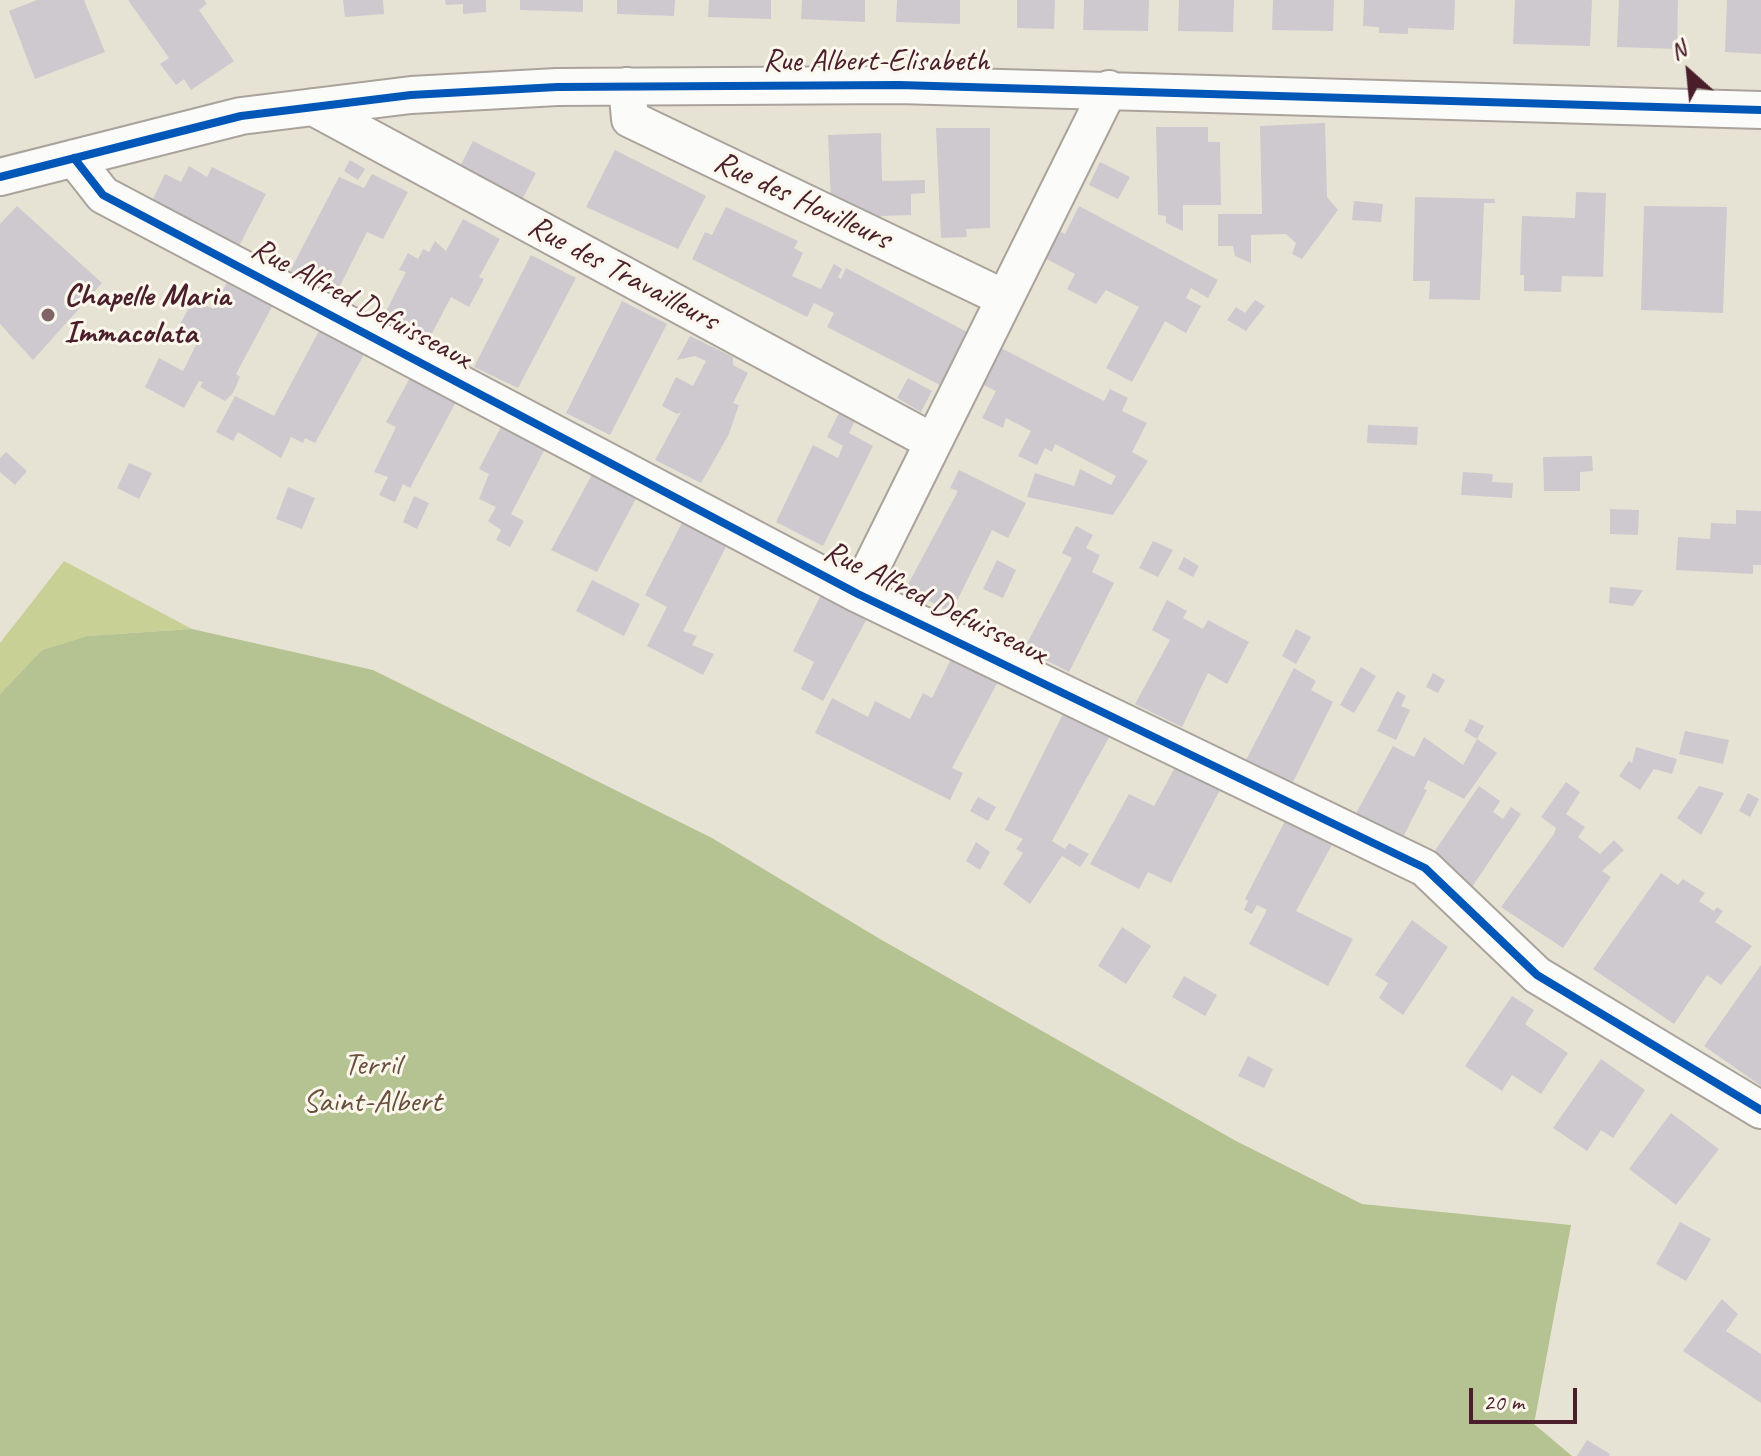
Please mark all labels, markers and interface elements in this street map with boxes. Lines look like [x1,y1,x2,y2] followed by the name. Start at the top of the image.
[1649,32,1729,112] north arrow
[1666,35,1691,66] text: N
[763,43,989,81] street label: Rue Albert-Elisabeth
[708,143,896,259] street label: Rue des Houilleurs
[521,208,725,340] street label: Rue des Travailleurs
[245,230,477,378] street label: Rue Alfred Defuisseaux
[64,278,230,353] place label: Chapelle Maria Immacolata
[39,306,57,324] marker: Chapelle Maria Immacolata
[817,532,1053,674] street label: Rue Alfred Defuisseaux
[303,1047,441,1122] park label: Terril Saint-Albert
[1473,1372,1581,1422] scale bar
[1483,1387,1524,1417] text: 20 m

